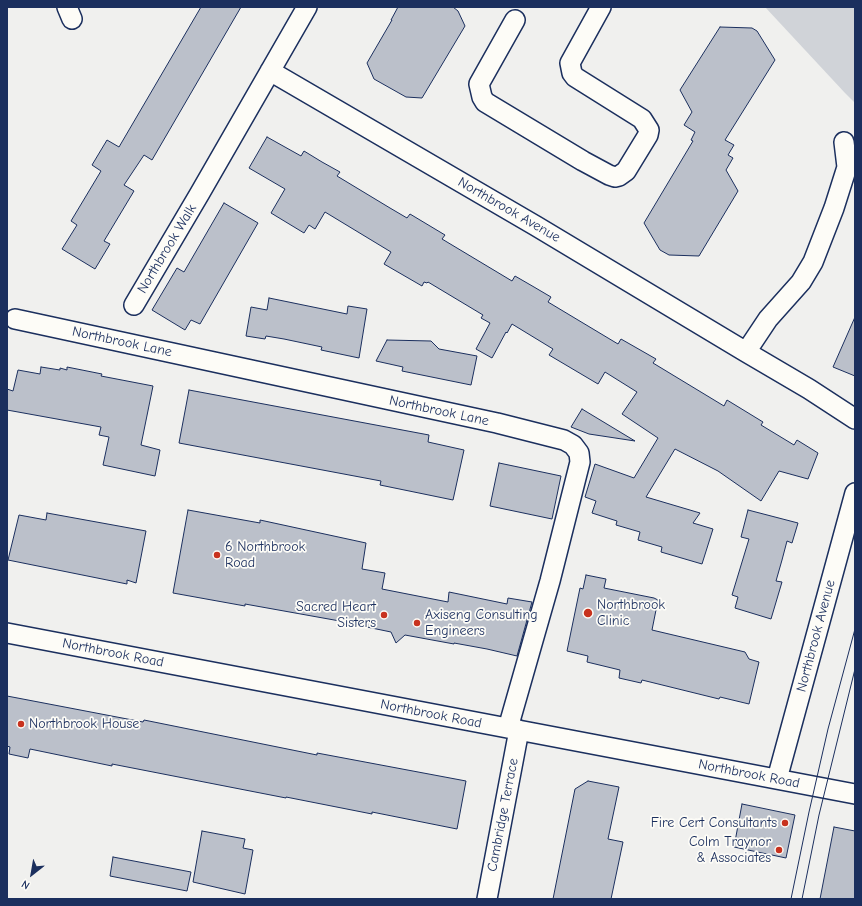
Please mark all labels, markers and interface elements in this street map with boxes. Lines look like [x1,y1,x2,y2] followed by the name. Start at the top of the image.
[455,174,563,246] street label: Northbrook Avenue
[134,201,200,297] street label: Northbrook Walk
[71,323,173,361] street label: Northbrook Lane
[388,392,490,430] street label: Northbrook Lane
[225,539,305,572] place label: 6 Northbrook Road
[212,550,222,560] marker: 6 Northbrook Road
[793,578,839,694] street label: Northbrook Avenue
[597,597,665,630] place label: Northbrook Clinic
[296,599,376,632] place label: Sacred Heart Sisters
[425,607,538,640] place label: Axiseng Consulting Engineers
[582,607,594,619] marker: Northbrook Clinic
[379,610,389,620] marker: Sacred Heart Sisters
[412,618,422,628] marker: Axiseng Consulting Engineers
[61,635,165,671] street label: Northbrook Road
[379,696,483,732] street label: Northbrook Road
[29,716,139,732] place label: Northbrook House
[16,719,26,729] marker: Northbrook House
[697,756,801,792] street label: Northbrook Road
[484,757,522,873] street label: Cambridge Terrace
[651,815,777,831] place label: Fire Cert Consultants
[780,818,790,828] marker: Fire Cert Consultants
[689,834,771,866] place label: Colm Traynor & Associates
[774,845,784,855] marker: Colm Traynor & Associates
[12,854,52,894] north arrow
[19,877,32,892] text: N

